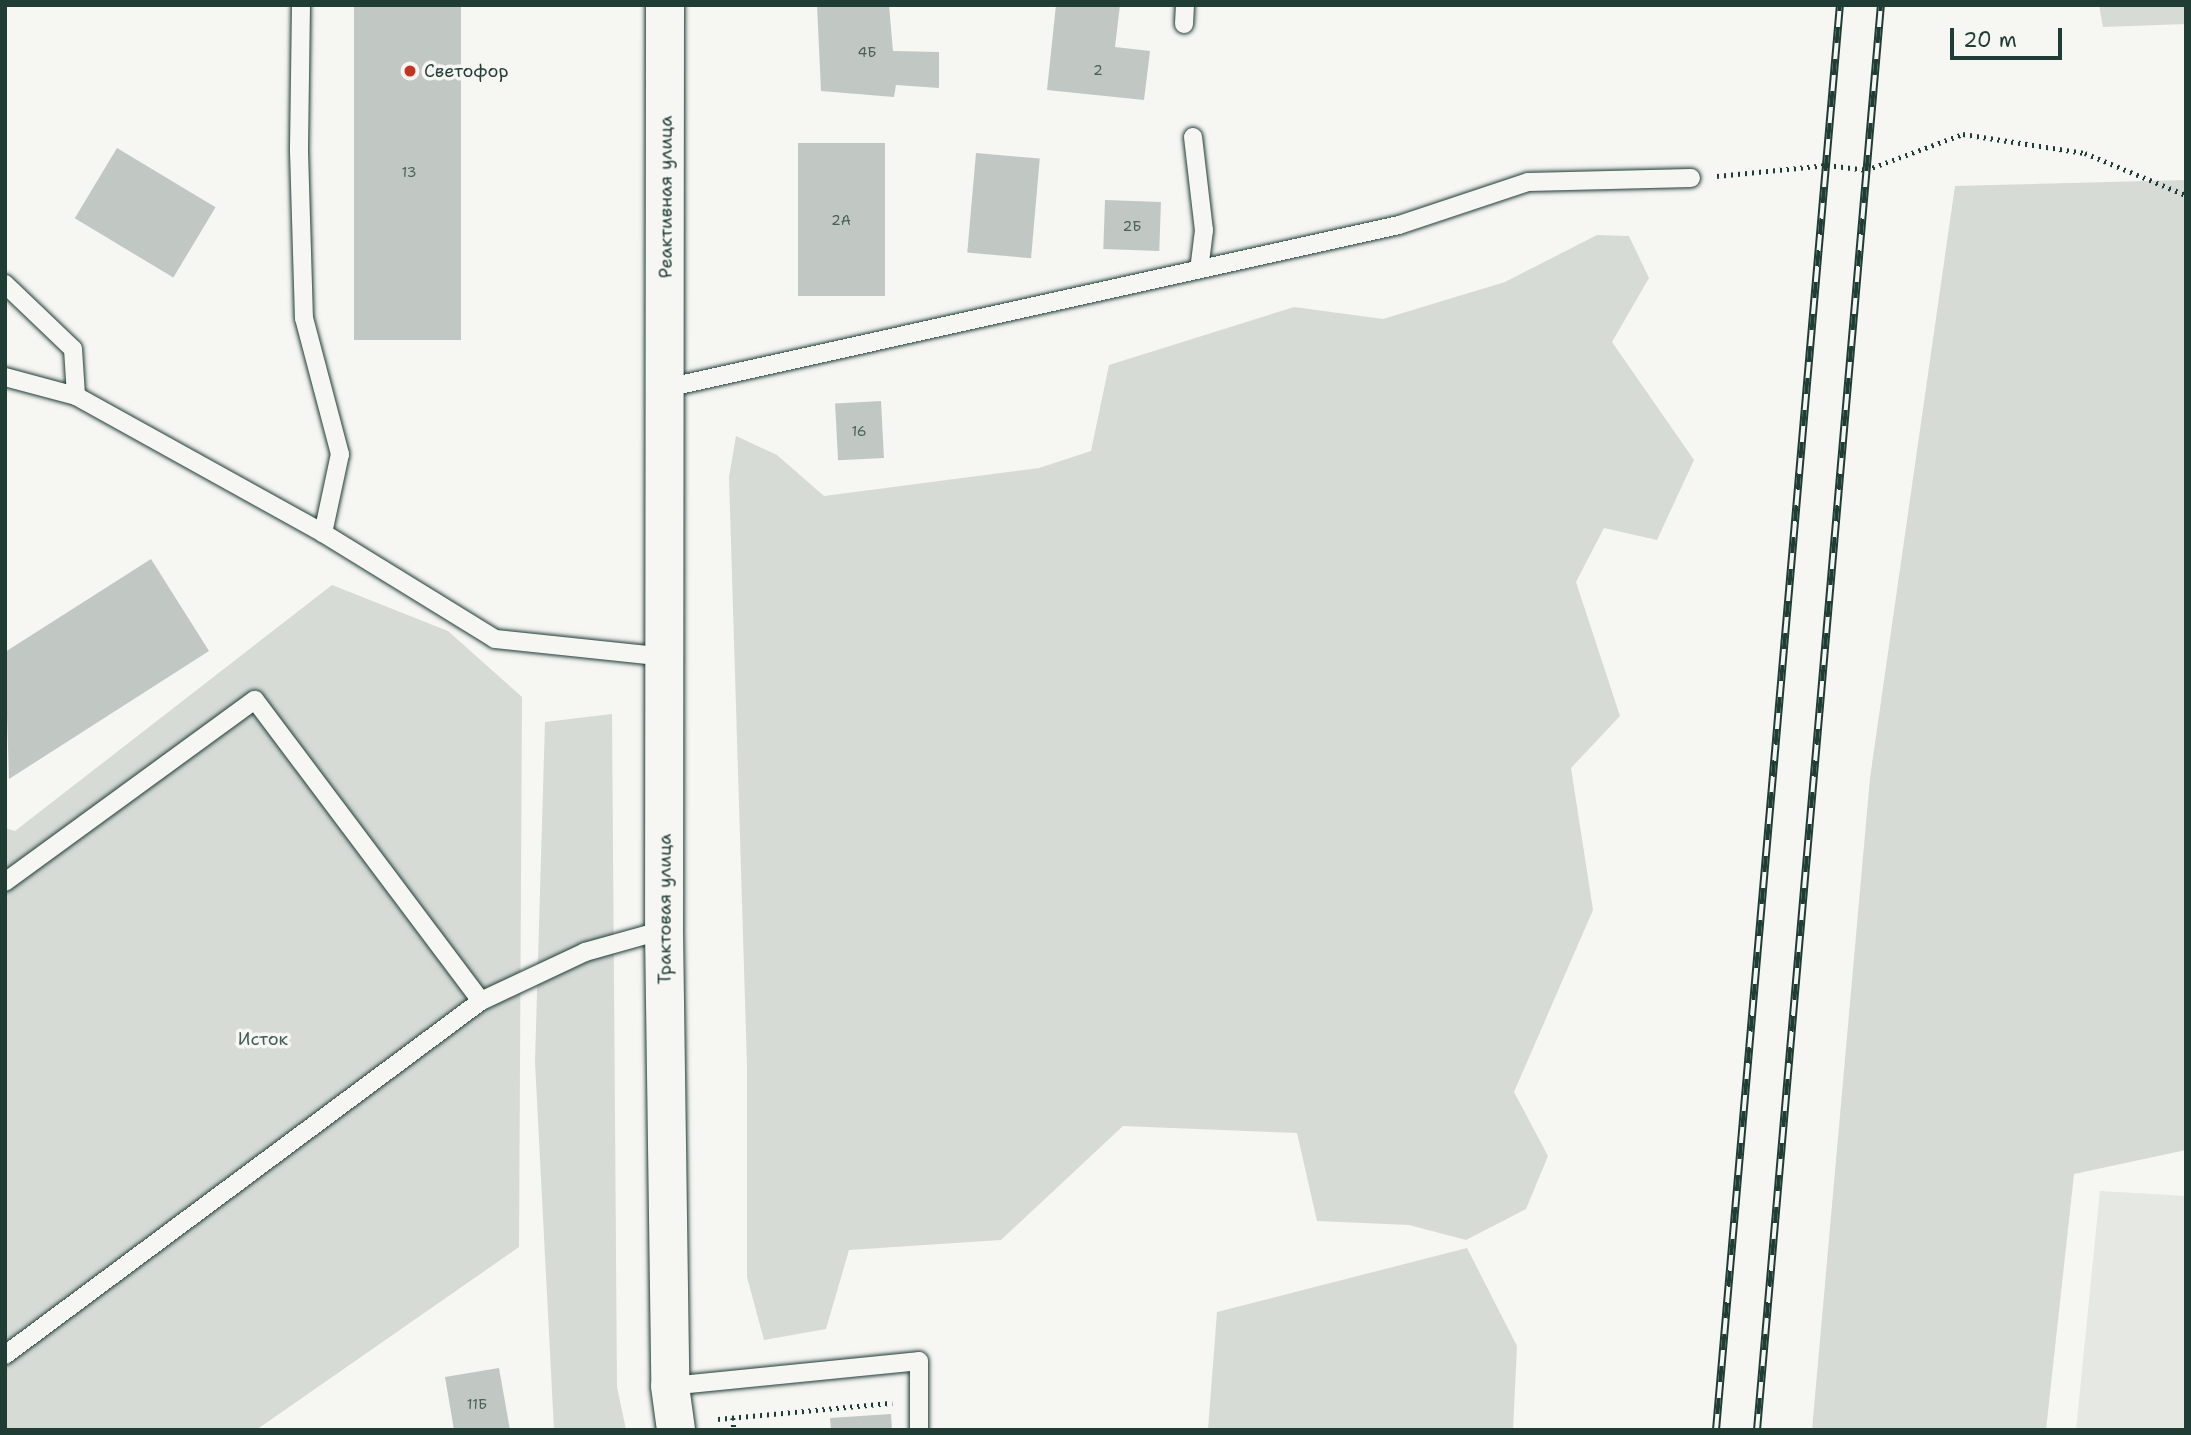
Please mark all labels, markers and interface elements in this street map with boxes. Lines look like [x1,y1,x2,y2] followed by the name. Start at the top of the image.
[1953,14,2065,58] scale bar
[1963,26,2017,54] text: 20 m
[857,44,877,60] house number: 4Б
[424,60,509,82] place label: Светофор
[1093,62,1103,78] house number: 2
[402,63,418,79] marker: Светофор
[655,116,677,278] street label: Реактивная улица
[402,164,416,180] house number: 13
[831,212,851,228] house number: 2А
[1122,218,1142,234] house number: 2Б
[851,423,867,439] house number: 16
[654,834,676,984] street label: Трактовая улица
[238,1028,288,1050] park label: Исток
[467,1396,487,1412] house number: 11Б

